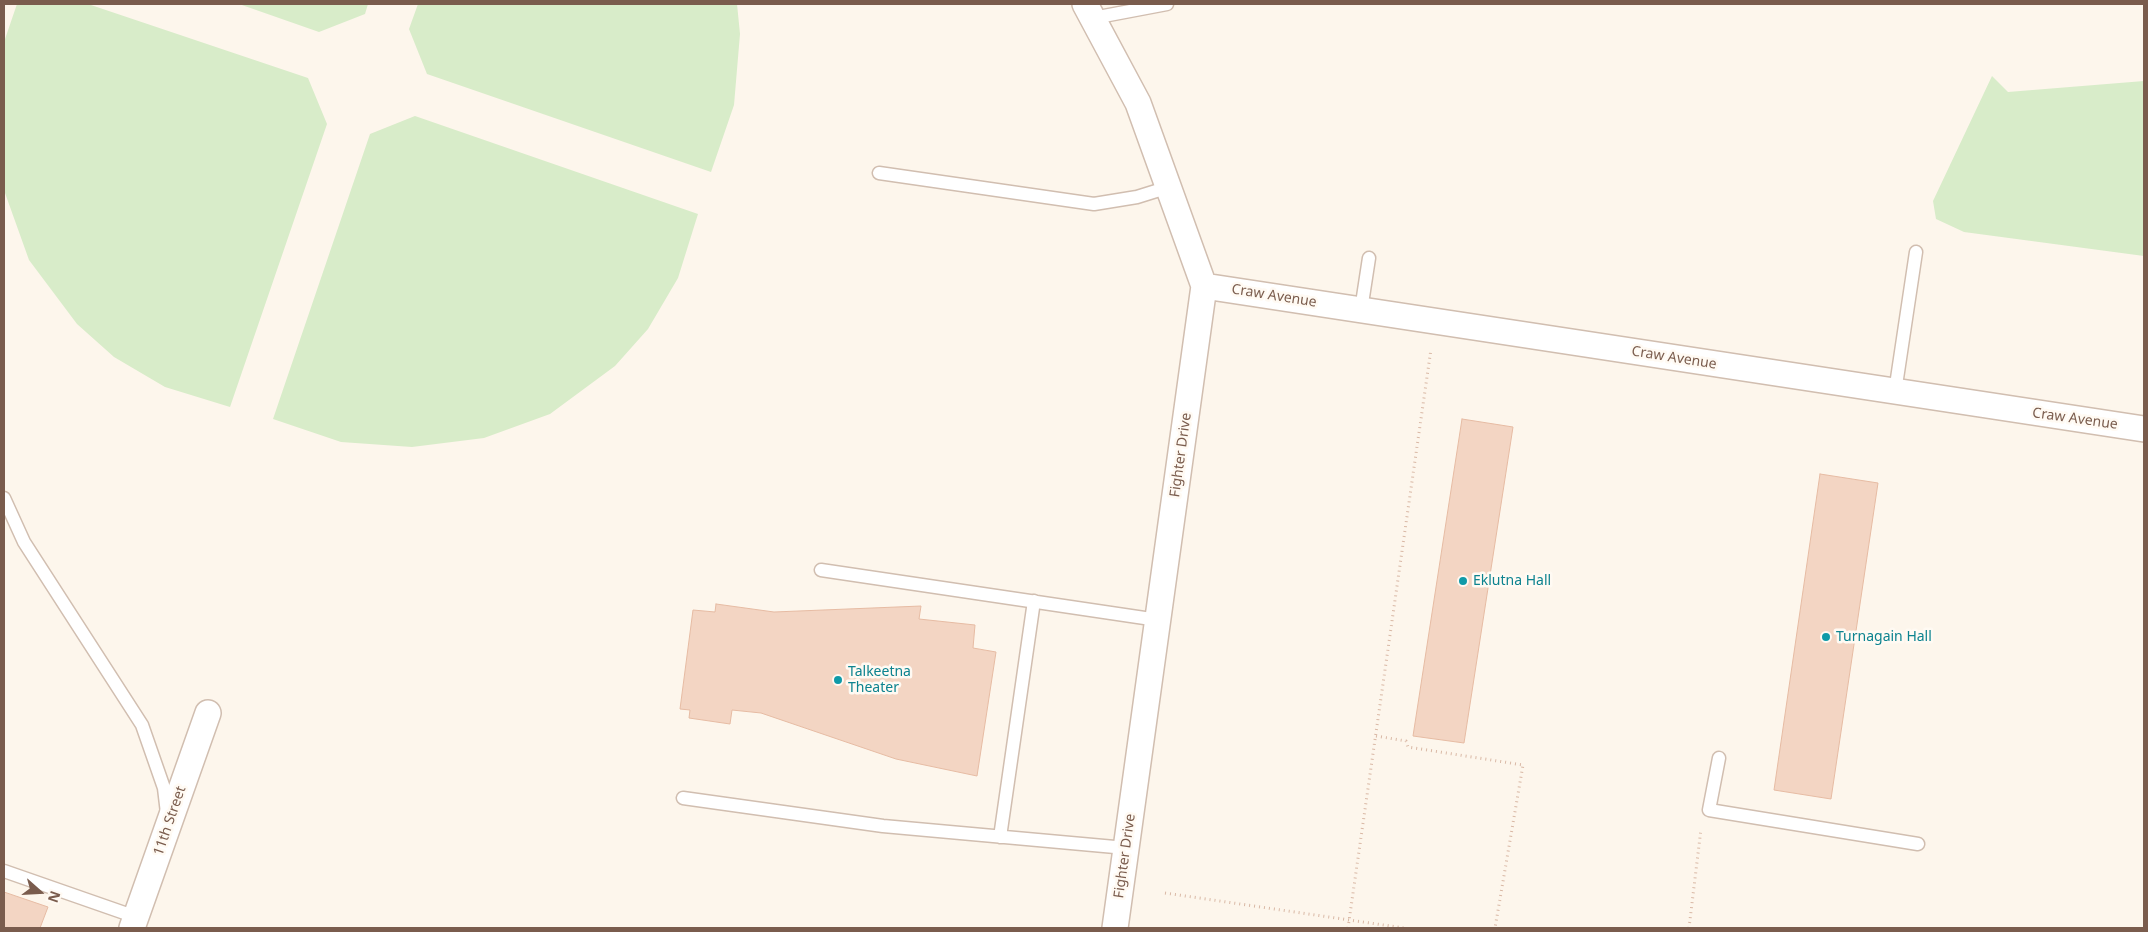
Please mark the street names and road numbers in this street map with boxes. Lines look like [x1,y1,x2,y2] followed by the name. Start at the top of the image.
[1230,281,1318,311] street label: Craw Avenue
[1630,343,1718,373] street label: Craw Avenue
[2031,405,2119,433] street label: Craw Avenue
[1167,412,1195,498] street label: Fighter Drive
[150,784,190,858] street label: 11th Street
[1111,813,1139,899] street label: Fighter Drive

